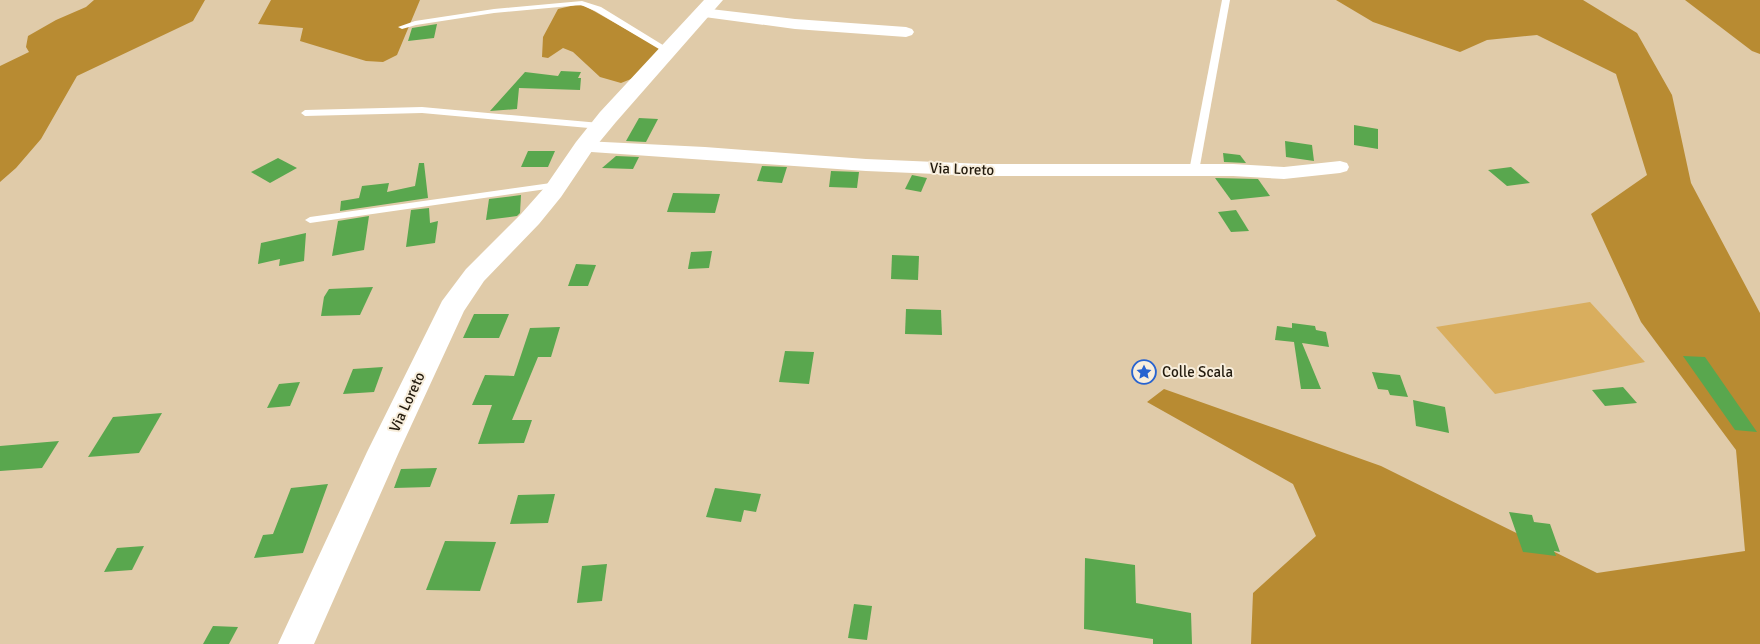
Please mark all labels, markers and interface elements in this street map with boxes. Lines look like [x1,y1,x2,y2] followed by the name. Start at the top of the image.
[929,159,995,179] street label: Via Loreto
[1131,359,1157,385] place icon: Colle Scala
[1162,363,1233,381] place label: Colle Scala
[385,369,429,435] street label: Via Loreto

